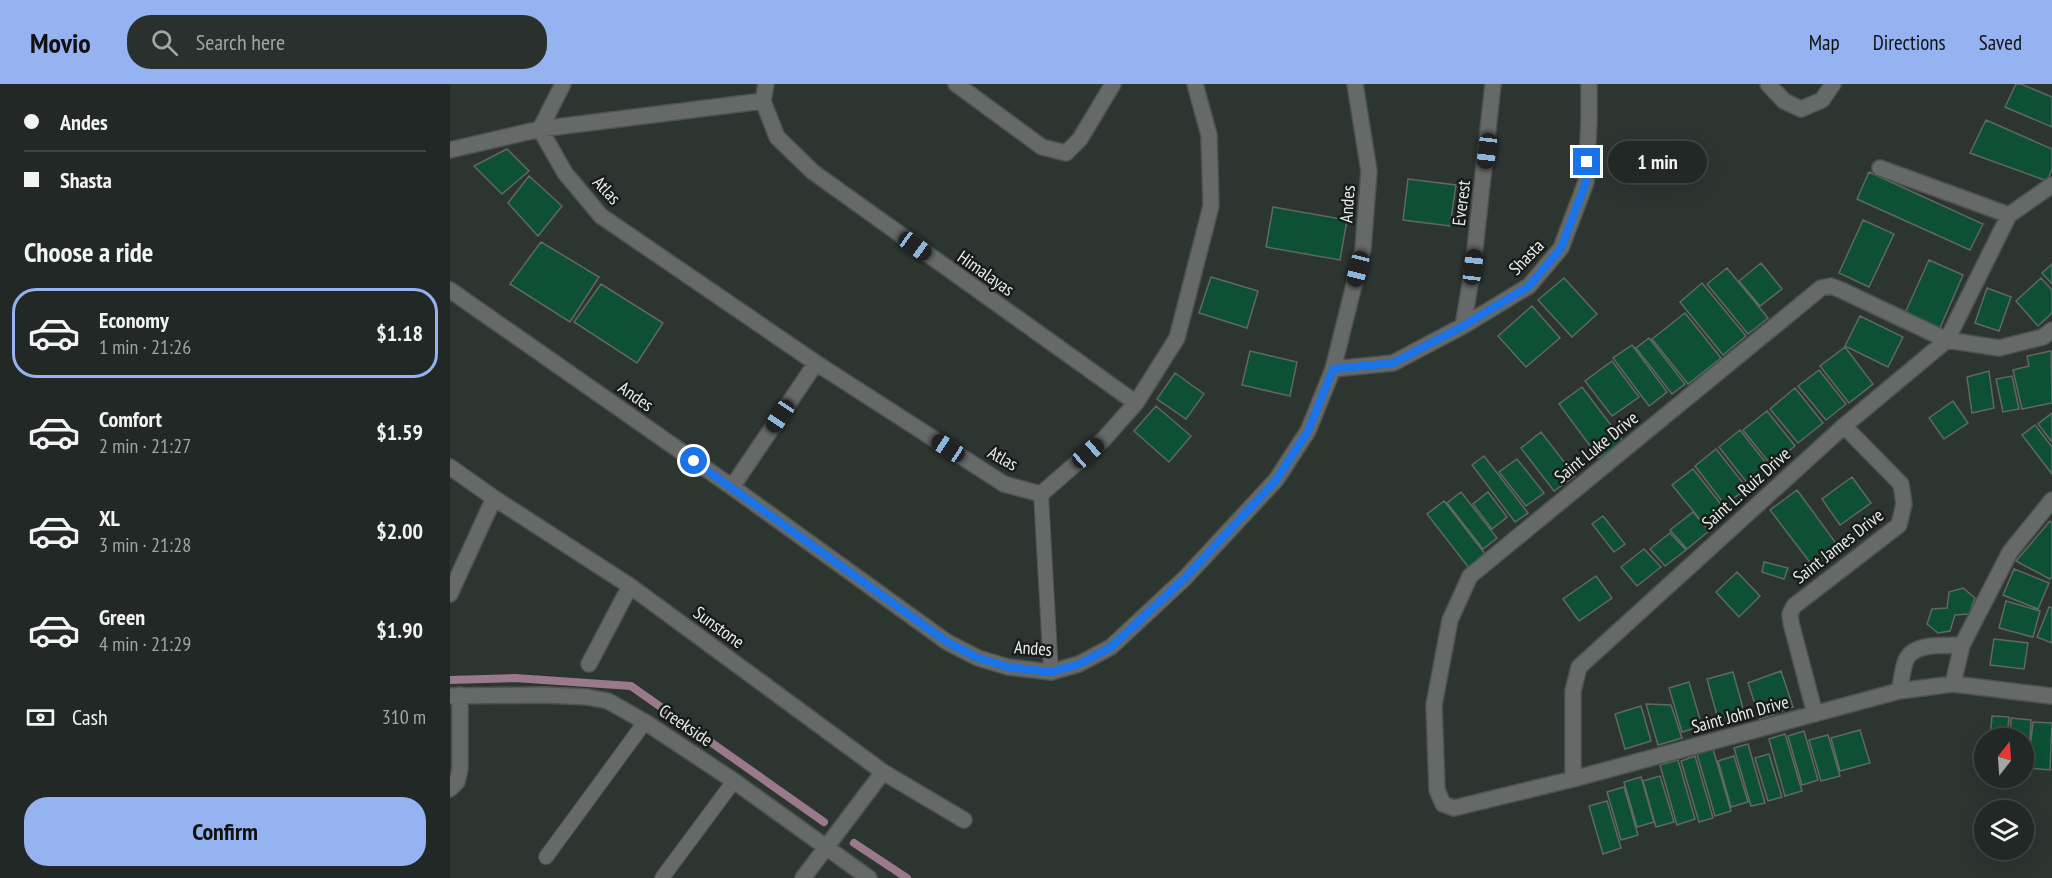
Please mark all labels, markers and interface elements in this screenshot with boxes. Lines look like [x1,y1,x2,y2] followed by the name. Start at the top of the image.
[127,15,547,69] search box
[30,24,91,61] text: Movio
[148,26,181,59] icon: search
[196,28,285,56] text: Search here
[1809,29,1840,56] text: Map
[1873,29,1946,56] text: Directions
[1979,29,2022,56] text: Saved
[60,108,108,136] text: Andes
[1476,132,1498,170] car
[1608,141,1707,183] callout: 1 min
[1573,148,1600,175] route end
[1637,149,1678,175] text: 1 min
[60,166,112,194] text: Shasta
[588,171,626,209] street label: Atlas
[1447,179,1475,227] street label: Everest
[1334,184,1360,224] street label: Andes
[895,228,935,264] car
[1503,234,1549,280] street label: Shasta
[24,235,153,269] text: Choose a ride
[953,245,1019,301] street label: Himalayas
[1462,248,1484,286] car
[1345,249,1371,289] car
[27,306,81,360] icon: car
[99,306,169,334] text: Economy
[376,319,423,347] text: $1.18
[99,334,191,360] text: 1 min · 21:26
[614,376,658,416] street label: Andes
[762,396,798,436] car
[27,405,81,459] icon: car
[99,405,162,433] text: Comfort
[1549,406,1643,488] street label: Saint Luke Drive
[376,418,423,446] text: $1.59
[928,431,968,465] car
[99,433,191,459] text: 2 min · 21:27
[1069,434,1107,472] car
[984,440,1022,476] street label: Atlas
[1697,442,1795,534] street label: Saint L. Ruiz Drive
[680,447,707,474] route start
[1788,503,1888,589] street label: Saint James Drive
[27,504,81,558] icon: car
[99,504,120,532] text: XL
[376,517,423,545] text: $2.00
[99,532,191,558] text: 3 min · 21:28
[689,601,749,653] street label: Sunstone
[27,603,81,657] icon: car
[99,603,145,631] text: Green
[376,616,423,644] text: $1.90
[99,631,191,657] text: 4 min · 21:29
[1013,635,1053,661] street label: Andes
[1689,690,1791,738] street label: Saint John Drive
[655,699,717,751] street label: Creekside
[24,701,57,734] icon: cash
[72,703,108,731] text: Cash
[382,704,426,730] text: 310 m
[1974,728,2034,788] north arrow
[1974,728,2034,860] map controls
[24,797,426,866] button: Confirm
[1974,800,2034,860] button: layers

